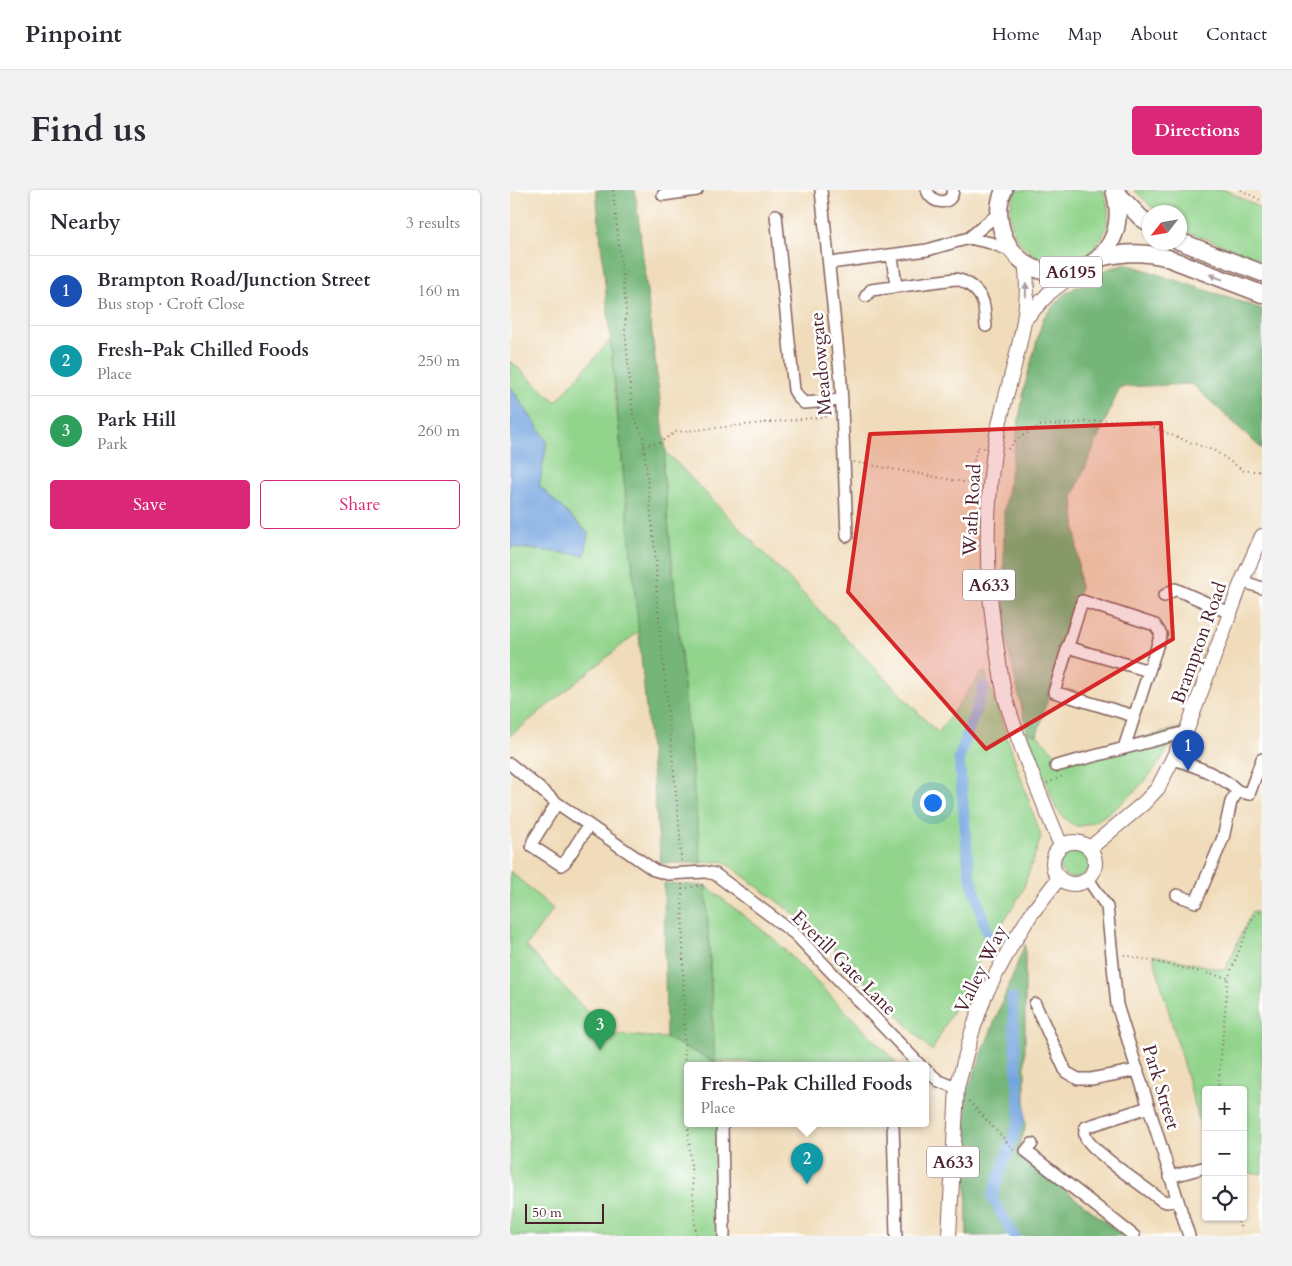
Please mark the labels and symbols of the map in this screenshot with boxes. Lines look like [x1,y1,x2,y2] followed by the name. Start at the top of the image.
[1142,205,1187,250] north arrow
[1040,256,1102,288] road number: A6195
[1209,273,1224,280] one-way arrow
[1023,282,1031,298] one-way arrow
[804,311,838,417] street label: Meadowgate
[957,463,987,558] street label: Wath Road
[963,570,1015,600] road number: A633
[1165,578,1233,708] street label: Brampton Road
[1172,730,1204,771] pin: 1
[920,790,946,816] your location
[786,905,902,1021] street label: Everill Gate Lane
[949,921,1013,1017] street label: Valley Way
[584,1009,616,1050] pin: 3
[1136,1041,1186,1133] street label: Park Street
[791,1143,823,1184] pin: 2
[927,1146,979,1178] road number: A633
[525,1201,604,1224] scale bar

